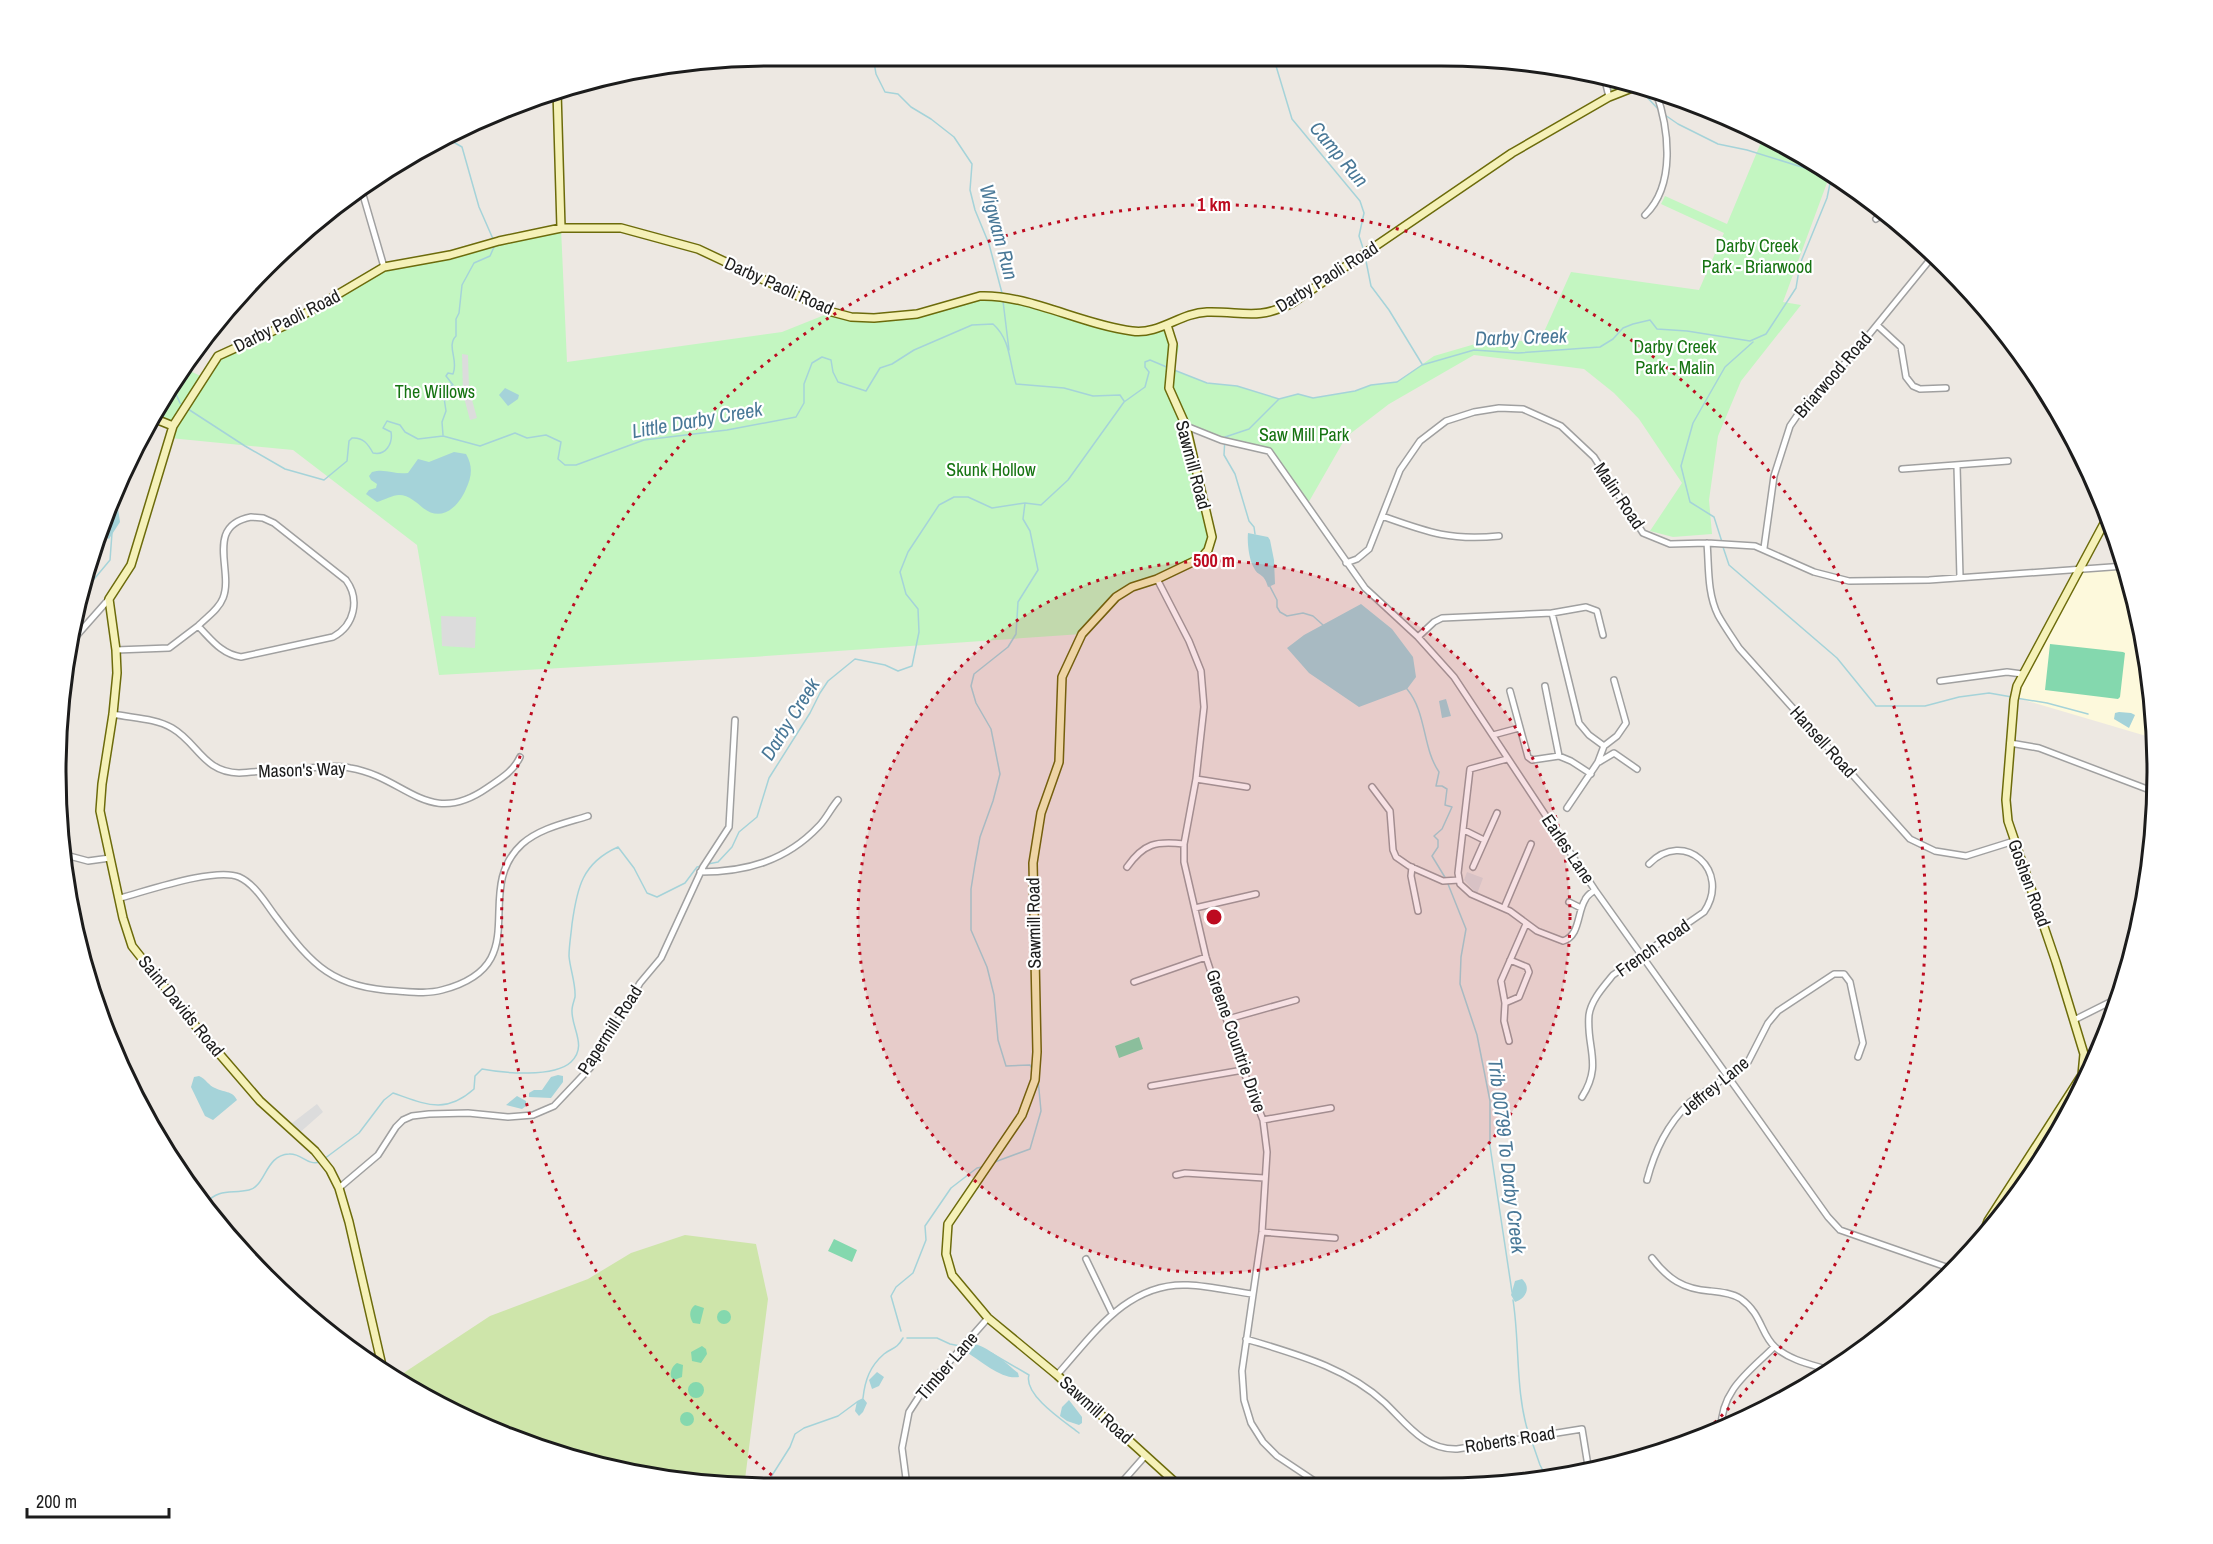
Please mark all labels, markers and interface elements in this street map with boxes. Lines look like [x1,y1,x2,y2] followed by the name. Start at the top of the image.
[1304,115,1375,192] water label: Camp Run
[974,181,1025,283] water label: Wigwam Run
[1197,192,1231,217] text: 1 km
[1702,233,1812,279] park label: Darby Creek Park - Briarwood
[1271,235,1383,318] street label: Darby Paoli Road
[721,250,838,321] street label: Darby Paoli Road
[229,283,344,358] street label: Darby Paoli Road
[1475,321,1568,352] water label: Darby Creek
[1788,326,1877,423] street label: Briarwood Road
[1634,334,1717,380] park label: Darby Creek Park - Malin
[395,379,475,404] park label: The Willows
[629,395,765,444] water label: Little Darby Creek
[1170,418,1217,512] street label: Sawmill Road
[1259,422,1350,447] park label: Saw Mill Park
[946,457,1036,482] park label: Skunk Hollow
[1588,457,1651,534] street label: Malin Road
[1193,548,1235,573] text: 500 m
[754,672,826,765] water label: Darby Creek
[1784,700,1862,783] street label: Hansell Road
[258,755,347,784] street label: Mason's Way
[1536,809,1601,888] street label: Earles Lane
[2002,836,2057,930] street label: Goshen Road
[1020,877,1047,969] street label: Sawmill Road
[1204,907,1224,927] centre of rings
[1611,913,1695,982] street label: French Road
[133,950,230,1062] street label: Saint Davids Road
[1200,966,1273,1115] street label: Greene Countrie Drive
[571,980,648,1079] street label: Papermill Road
[1675,1050,1754,1121] street label: Jeffrey Lane
[1482,1057,1533,1256] water label: Trib 00799 To Darby Creek
[910,1326,983,1405] street label: Timber Lane
[1054,1370,1139,1449] street label: Sawmill Road
[1463,1420,1557,1459] street label: Roberts Road
[27,1481,170,1519] scale bar
[36,1489,77,1514] text: 200 m

